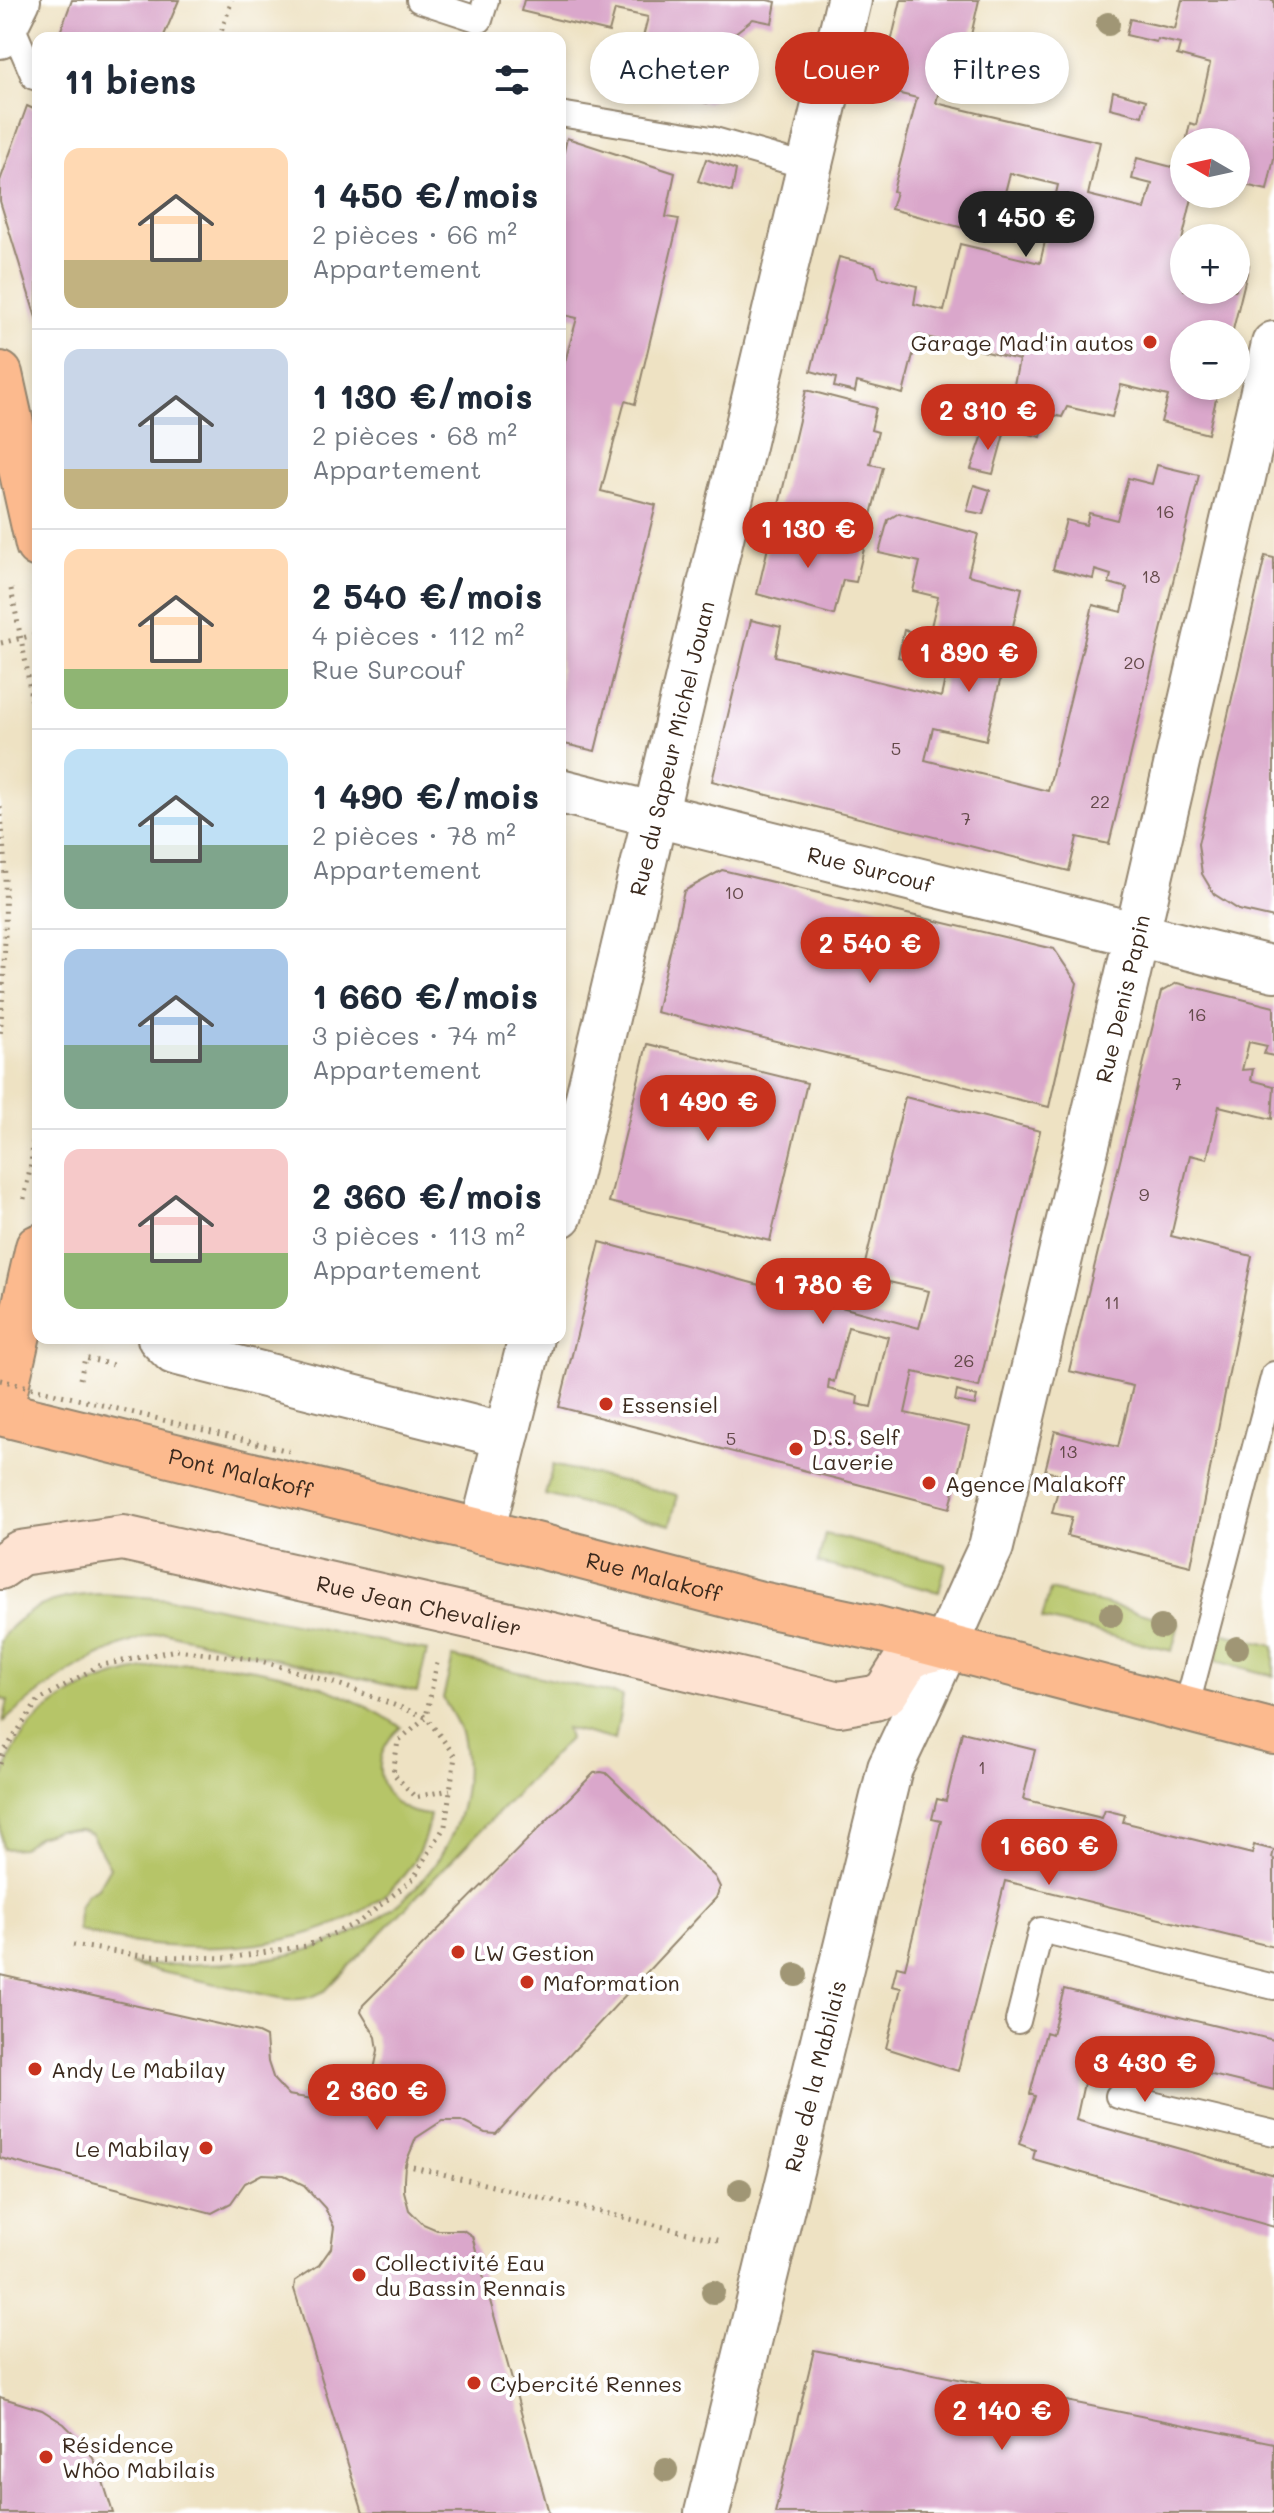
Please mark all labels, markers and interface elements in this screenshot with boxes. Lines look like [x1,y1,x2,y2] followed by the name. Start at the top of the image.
[590,32,759,104] chip: Acheter
[775,32,909,104] chip: Louer
[925,32,1069,104] chip: Filtres
[64,58,196,103] text: 11 biens
[490,58,534,102] icon: filters
[1170,128,1250,208] north arrow
[1170,128,1250,400] map controls
[312,172,539,217] text: 1 450 €/mois
[128,180,224,276] icon: home
[952,191,1100,259] pin: 1 450 €
[976,200,1076,234] text: 1 450 €
[312,217,517,251] text: 2 pièces · 66 m²
[1170,224,1250,304] button: +
[312,251,482,285] text: Appartement
[1170,320,1250,400] button: −
[911,328,1134,357] place label: Garage Mad'in autos
[1141,333,1159,351] marker: Garage Mad'in autos
[312,373,533,418] text: 1 130 €/mois
[128,381,224,477] icon: home
[914,384,1062,452] pin: 2 310 €
[939,393,1037,427] text: 2 310 €
[312,418,517,452] text: 2 pièces · 68 m²
[312,452,482,486] text: Appartement
[1156,499,1174,523] house number: 16
[734,502,882,570] pin: 1 130 €
[760,511,856,545] text: 1 130 €
[1142,564,1161,588] house number: 18
[312,573,542,618] text: 2 540 €/mois
[128,581,224,677] icon: home
[622,598,720,898] street label: Rue du Sapeur Michel Jouan
[312,618,524,652] text: 4 pièces · 112 m²
[895,626,1043,694] pin: 1 890 €
[919,635,1019,669] text: 1 890 €
[1123,650,1145,674] house number: 20
[312,652,464,686] text: Rue Surcouf
[891,736,901,760] house number: 5
[312,773,539,818] text: 1 490 €/mois
[128,781,224,877] icon: home
[1090,789,1110,813] house number: 22
[961,806,971,830] house number: 7
[312,818,516,852] text: 2 pièces · 78 m²
[804,839,937,898] street label: Rue Surcouf
[312,852,482,886] text: Appartement
[724,880,744,904] house number: 10
[1088,912,1156,1086] street label: Rue Denis Papin
[796,917,944,985] pin: 2 540 €
[819,926,921,960] text: 2 540 €
[312,973,538,1018] text: 1 660 €/mois
[128,981,224,1077] icon: home
[1188,1002,1206,1026] house number: 16
[312,1018,516,1052] text: 3 pièces · 74 m²
[312,1052,482,1086] text: Appartement
[1172,1071,1182,1095] house number: 7
[634,1075,782,1143] pin: 1 490 €
[658,1084,758,1118] text: 1 490 €
[312,1173,542,1218] text: 2 360 €/mois
[128,1181,224,1277] icon: home
[1139,1182,1150,1206] house number: 9
[312,1218,525,1252] text: 3 pièces · 113 m²
[312,1252,482,1286] text: Appartement
[749,1258,897,1326] pin: 1 780 €
[774,1267,872,1301] text: 1 780 €
[1104,1290,1120,1314] house number: 11
[954,1348,974,1372] house number: 26
[622,1390,718,1419] place label: Essensiel
[597,1395,615,1413] marker: Essensiel
[812,1422,900,1476] place label: D.S. Self Laverie
[726,1426,736,1450] house number: 5
[1059,1439,1077,1463] house number: 13
[787,1440,805,1458] marker: D.S. Self Laverie
[166,1441,316,1504] street label: Pont Malakoff
[945,1469,1125,1498] place label: Agence Malakoff
[920,1474,938,1492] marker: Agence Malakoff
[583,1544,725,1608] street label: Rue Malakoff
[314,1568,524,1642] street label: Rue Jean Chevalier
[978,1755,986,1779] house number: 1
[975,1819,1123,1887] pin: 1 660 €
[999,1828,1099,1862] text: 1 660 €
[474,1938,594,1967] place label: LW Gestion
[449,1943,467,1961] marker: LW Gestion
[543,1968,680,1997] place label: Maformation
[518,1973,536,1991] marker: Maformation
[777,1977,852,2175] street label: Rue de la Mabilais
[1071,2036,1219,2104] pin: 3 430 €
[1093,2045,1197,2079] text: 3 430 €
[51,2055,226,2084] place label: Andy Le Mabilay
[26,2060,44,2078] marker: Andy Le Mabilay
[303,2064,451,2132] pin: 2 360 €
[326,2073,428,2107] text: 2 360 €
[75,2134,190,2163] place label: Le Mabilay
[197,2139,215,2157] marker: Le Mabilay
[375,2248,566,2302] place label: Collectivité Eau du Bassin Rennais
[350,2266,368,2284] marker: Collectivité Eau du Bassin Rennais
[490,2369,682,2398] place label: Cybercité Rennes
[465,2374,483,2392] marker: Cybercité Rennes
[928,2384,1076,2452] pin: 2 140 €
[952,2393,1052,2427] text: 2 140 €
[62,2430,216,2484] place label: Résidence Whôo Mabilais
[37,2448,55,2466] marker: Résidence Whôo Mabilais

